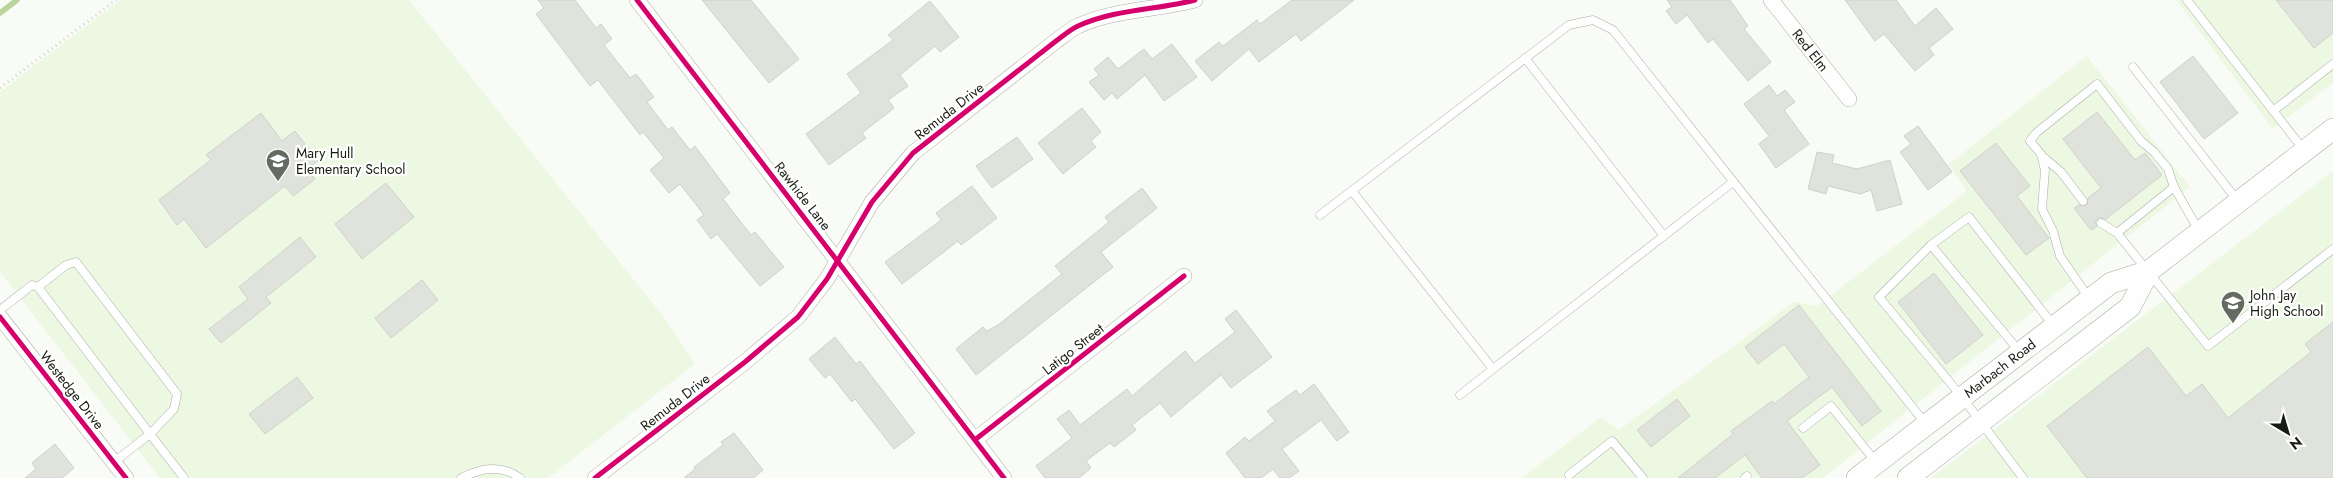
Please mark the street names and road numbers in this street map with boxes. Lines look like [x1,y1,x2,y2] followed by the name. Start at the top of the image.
[1788,25,1834,76] street label: Red Elm
[910,77,988,145] street label: Remuda Drive
[770,158,836,234] street label: Rawhide Lane
[1038,318,1109,379] street label: Latigo Street
[1960,334,2040,403] street label: Marbach Road
[35,347,109,433] street label: Westedge Drive
[636,368,714,436] street label: Remuda Drive

